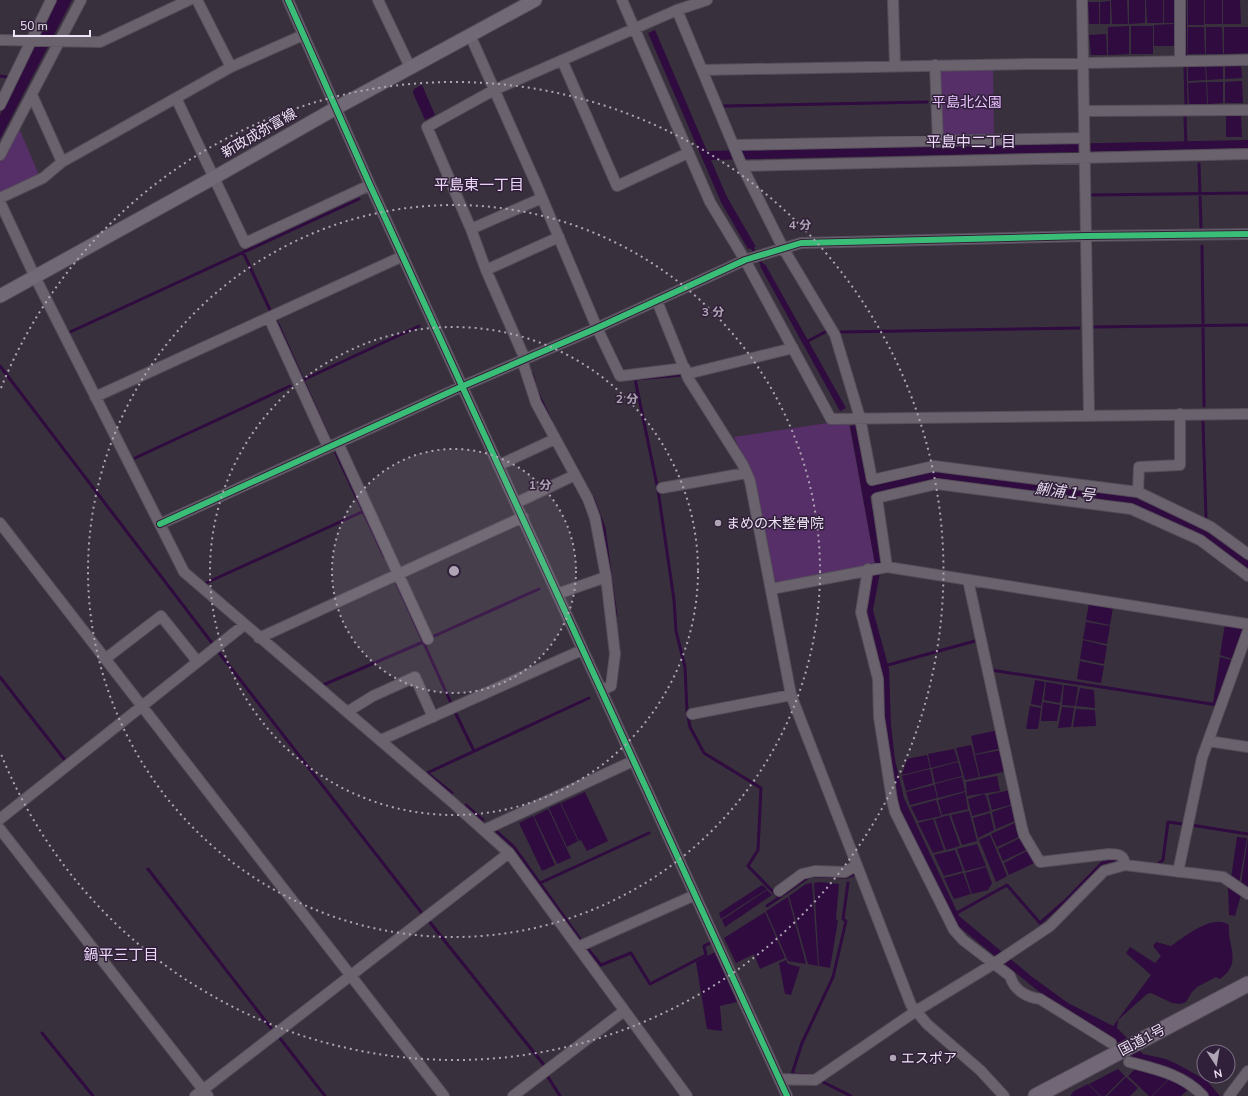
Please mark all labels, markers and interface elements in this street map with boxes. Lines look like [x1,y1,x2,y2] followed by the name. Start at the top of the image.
[14,12,90,38] scale bar
[20,18,48,34] text: 50 m
[932,93,1002,112] park label: 平島北公園
[218,104,300,162] street label: 新政成弥富線
[926,132,1016,152] district label: 平島中二丁目
[434,175,524,195] district label: 平島東一丁目
[789,217,811,233] text: 4 分
[702,304,724,320] text: 3 分
[616,391,638,407] text: 2 分
[529,477,551,493] text: 1 分
[1034,478,1097,506] water label: 鯏浦１号
[726,514,824,533] place label: まめの木整骨院
[713,518,723,528] marker: まめの木整骨院
[447,564,461,578] centre of rings
[83,945,159,965] district label: 鍋平三丁目
[1115,1020,1169,1060] street label: 国道1号
[1196,1044,1236,1084] north arrow
[901,1049,957,1068] place label: エスポア
[888,1053,898,1063] marker: エスポア
[1212,1065,1224,1081] text: N

